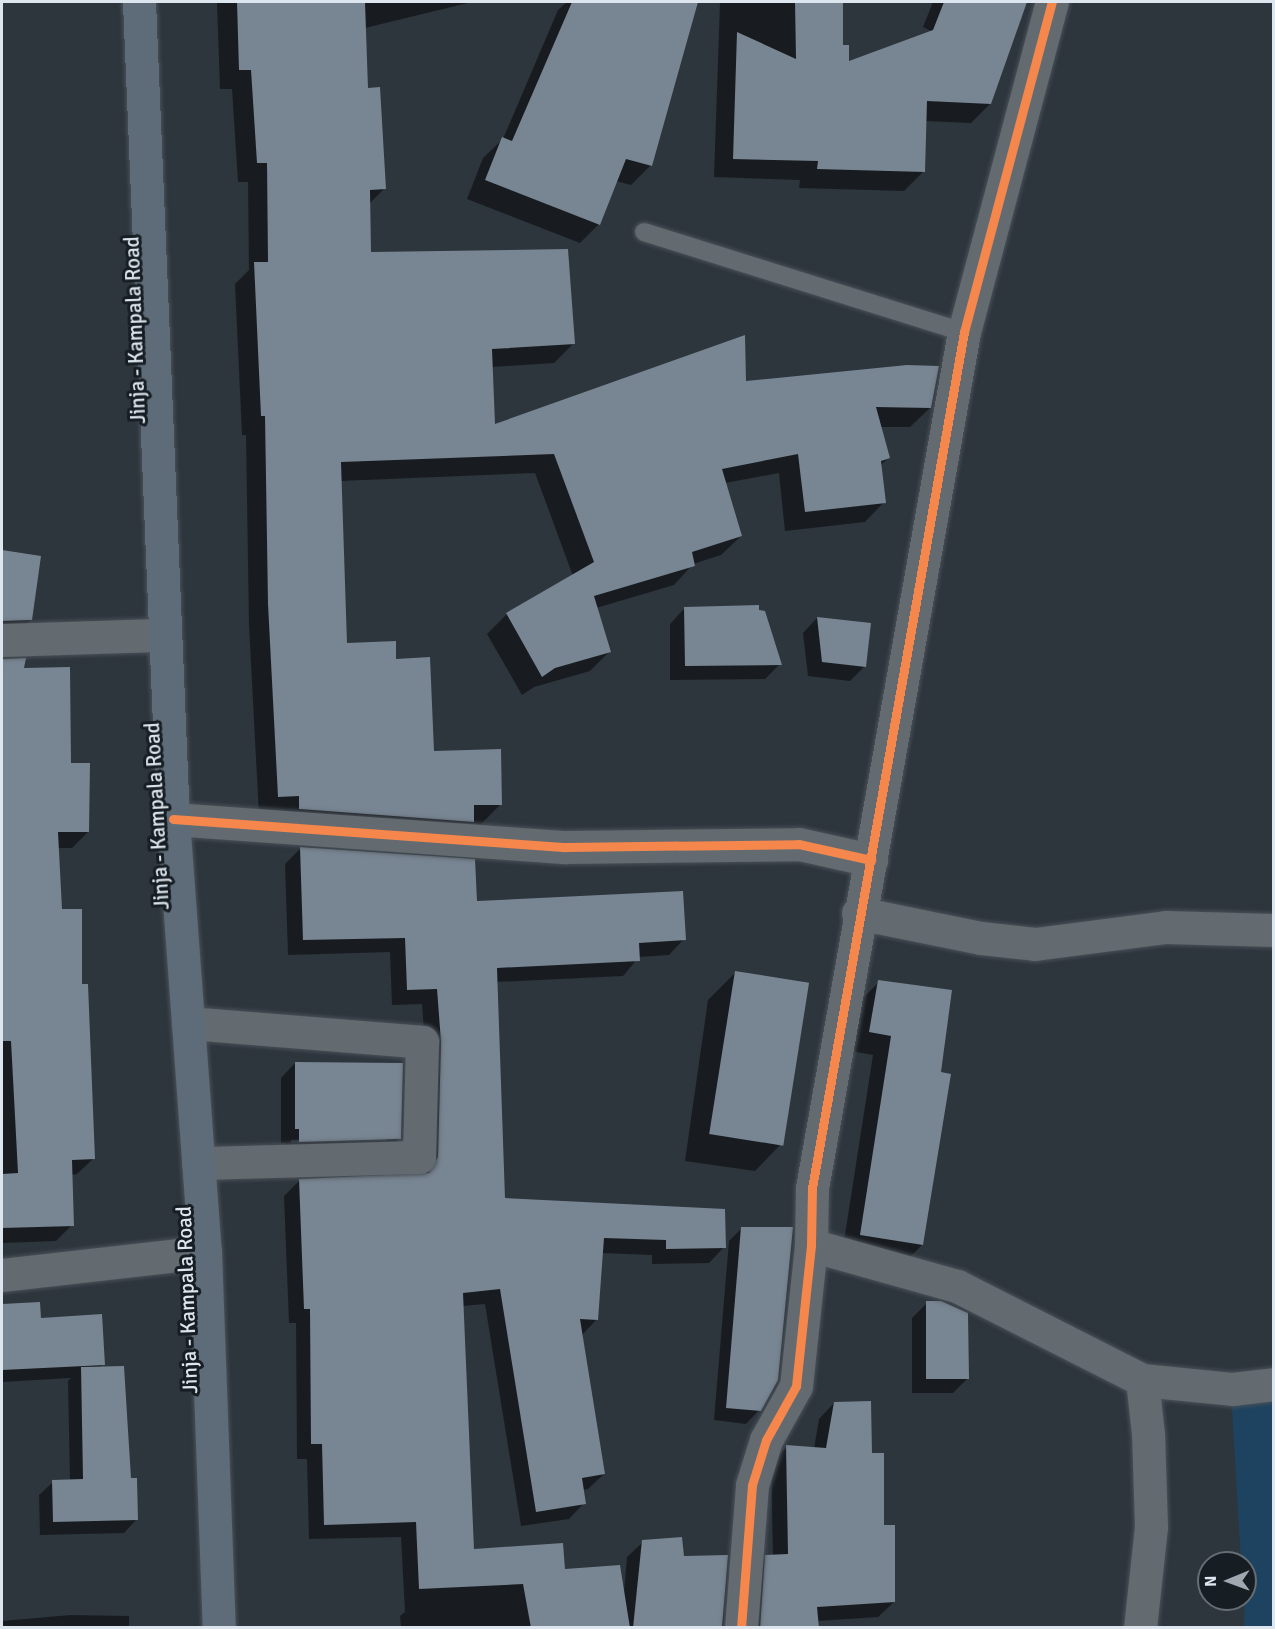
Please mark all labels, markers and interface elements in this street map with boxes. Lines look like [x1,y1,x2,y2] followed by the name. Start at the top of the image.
[119,236,151,424] street label: Jinja - Kampala Road
[140,722,174,910] street label: Jinja - Kampala Road
[171,1206,203,1394] street label: Jinja - Kampala Road
[1197,1551,1257,1611] north arrow
[1201,1576,1221,1587] text: N

